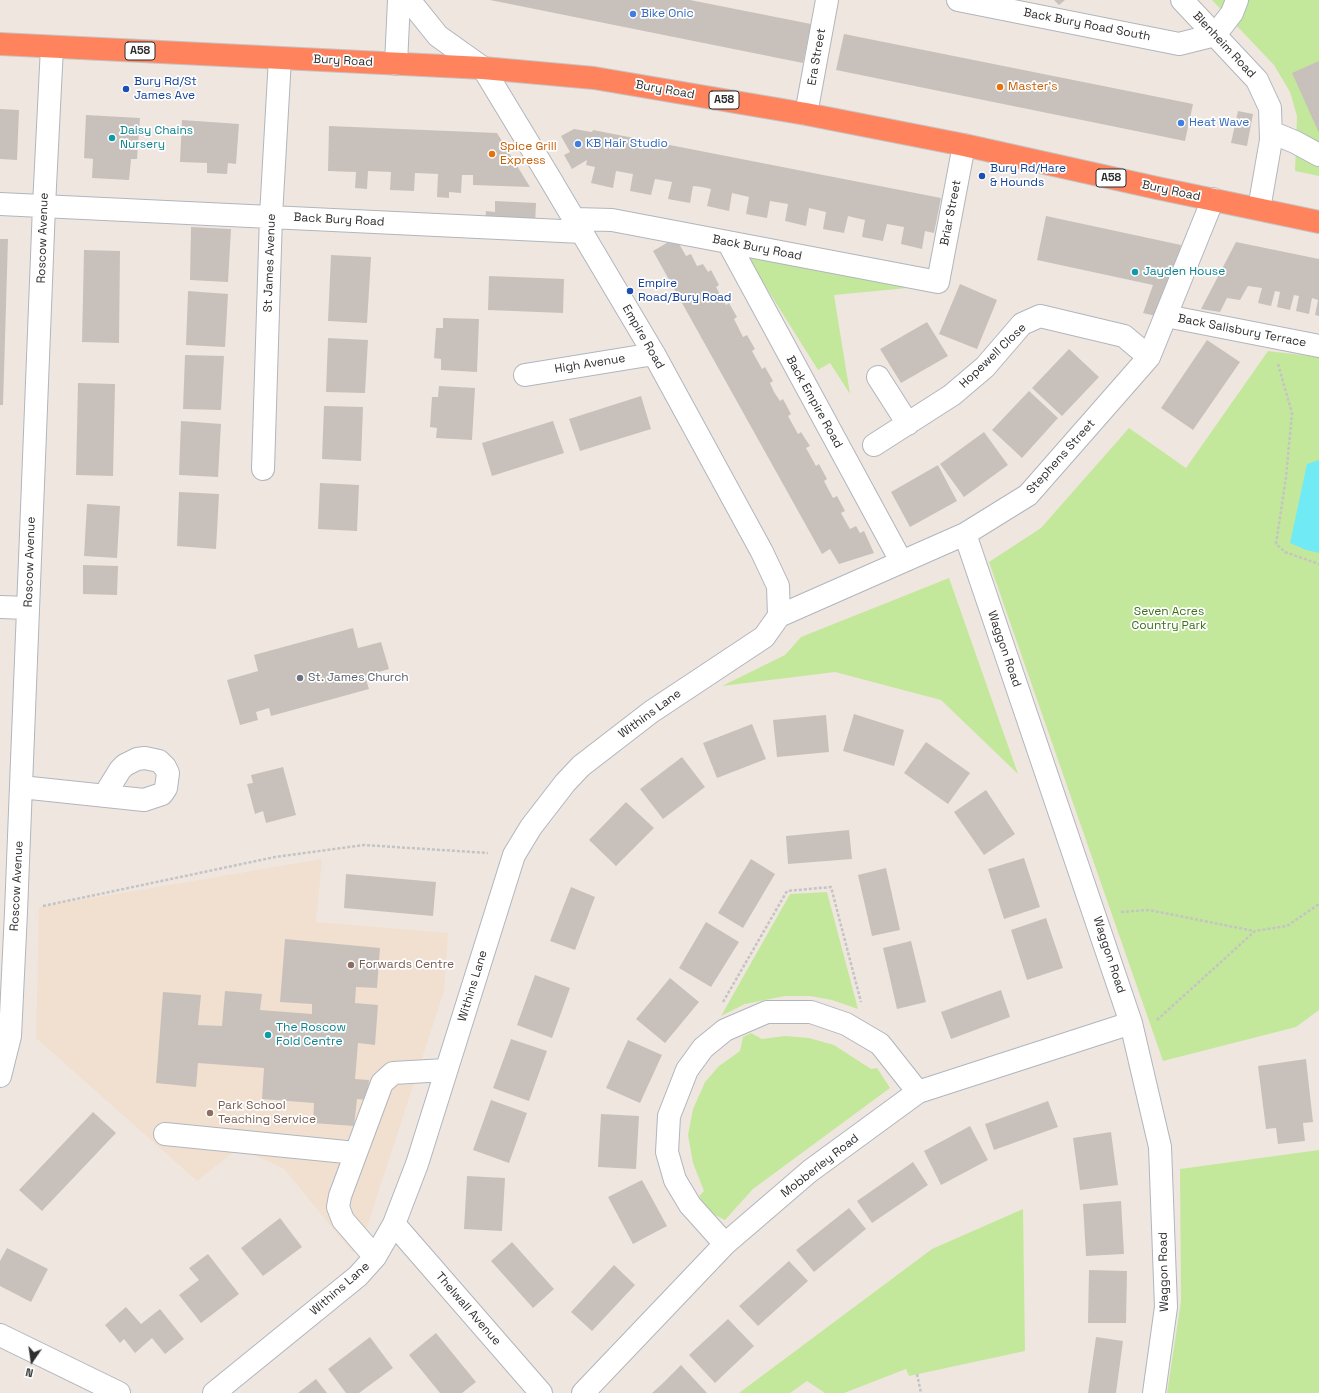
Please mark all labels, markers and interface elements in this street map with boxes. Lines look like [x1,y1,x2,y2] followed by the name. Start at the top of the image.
[1022,6,1152,44] street label: Back Bury Road South
[641,7,694,21] place label: Bike Onic
[628,9,638,19] marker: Bike Onic
[1190,9,1258,81] street label: Blenheim Road
[805,27,829,87] street label: Era Street
[125,42,155,60] road number: A58
[313,52,373,70] street label: Bury Road
[134,75,197,103] place label: Bury Rd/St James Ave
[634,78,696,102] street label: Bury Road
[1008,80,1058,94] place label: Master's
[995,82,1005,92] marker: Master's
[121,84,131,94] marker: Bury Rd/St James Ave
[709,91,739,109] road number: A58
[1189,116,1249,130] place label: Heat Wave
[1176,118,1186,128] marker: Heat Wave
[120,124,193,152] place label: Daisy Chains Nursery
[107,133,117,143] marker: Daisy Chains Nursery
[586,137,668,151] place label: KB Hair Studio
[573,139,583,149] marker: KB Hair Studio
[500,140,557,168] place label: Spice Grill Express
[487,149,497,159] marker: Spice Grill Express
[990,162,1066,190] place label: Bury Rd/Hare & Hounds
[1096,169,1126,187] road number: A58
[977,171,987,181] marker: Bury Rd/Hare & Hounds
[1140,178,1202,204] street label: Bury Road
[938,179,964,247] street label: Briar Street
[34,192,52,284] street label: Roscow Avenue
[293,210,385,230] street label: Back Bury Road
[261,213,279,313] street label: St James Avenue
[711,232,803,264] street label: Back Bury Road
[1143,265,1225,279] place label: Jayden House
[1130,267,1140,277] marker: Jayden House
[638,277,732,305] place label: Empire Road/Bury Road
[625,286,635,296] marker: Empire Road/Bury Road
[619,302,667,372] street label: Empire Road
[1176,311,1308,351] street label: Back Salisbury Terrace
[957,321,1029,391] street label: Hopewell Close
[554,351,626,377] street label: High Avenue
[783,353,845,451] street label: Back Empire Road
[1024,417,1098,497] street label: Stephens Street
[21,516,39,608] street label: Roscow Avenue
[1131,605,1207,633] park label: Seven Acres Country Park
[984,609,1024,689] street label: Waggon Road
[308,671,409,685] place label: St. James Church
[295,673,305,683] marker: St. James Church
[616,686,684,742] street label: Withins Lane
[7,840,27,932] street label: Roscow Avenue
[1090,915,1128,995] street label: Waggon Road
[455,949,491,1023] street label: Withins Lane
[359,958,454,972] place label: Forwards Centre
[346,960,356,970] marker: Forwards Centre
[276,1021,346,1049] place label: The Roscow Fold Centre
[263,1030,273,1040] marker: The Roscow Fold Centre
[218,1099,316,1127] place label: Park School Teaching Service
[205,1108,215,1118] marker: Park School Teaching Service
[778,1131,862,1201] street label: Mobberley Road
[1156,1232,1172,1312] street label: Waggon Road
[307,1259,373,1319] street label: Withins Lane
[432,1269,504,1349] street label: Thelwall Avenue
[12,1341,52,1381] north arrow
[24,1365,34,1380] text: N

